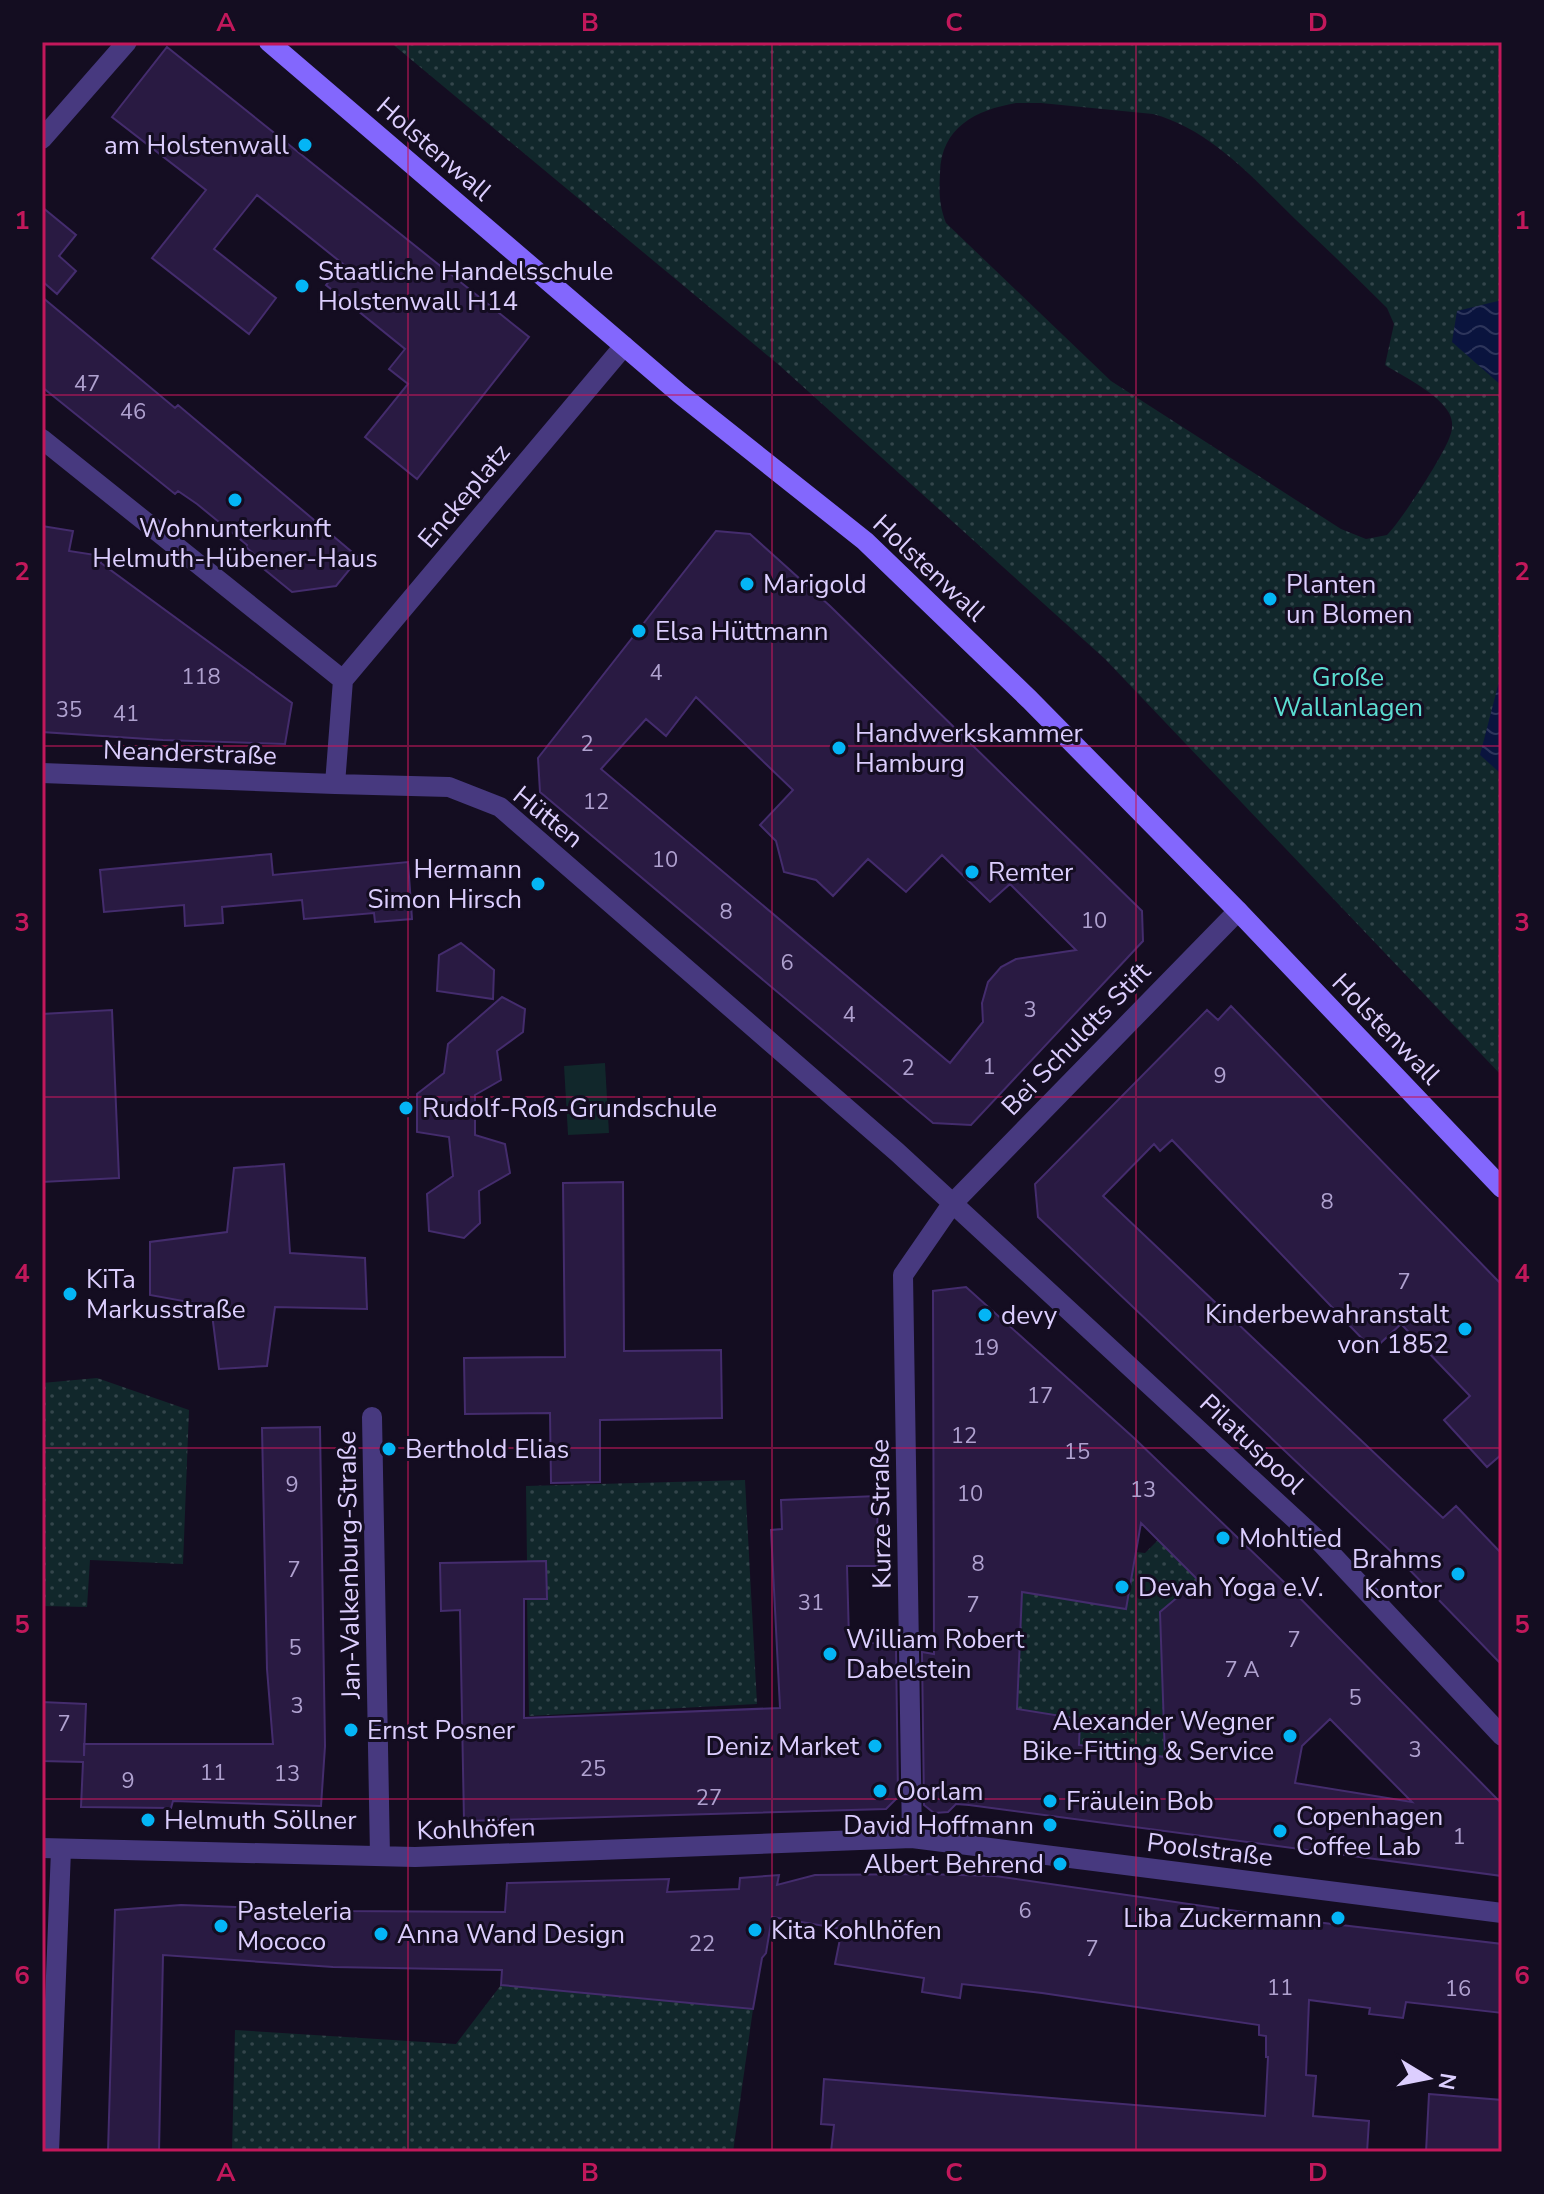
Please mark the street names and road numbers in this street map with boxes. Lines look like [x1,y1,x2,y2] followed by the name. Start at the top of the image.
[369,89,499,209] street label: Holstenwall
[410,436,518,556] street label: Enckeplatz
[865,507,993,630] street label: Holstenwall
[102,732,278,774] street label: Neanderstraße
[506,778,590,856] street label: Hütten
[994,954,1159,1123] street label: Bei Schuldts Stift
[1324,966,1448,1093] street label: Holstenwall
[1192,1386,1312,1502] street label: Pilatuspool
[329,1431,369,1700] street label: Jan-Valkenburg-Straße
[862,1439,900,1589] street label: Kurze Straße
[416,1809,536,1849] street label: Kohlhöfen
[1145,1825,1275,1875] street label: Poolstraße

